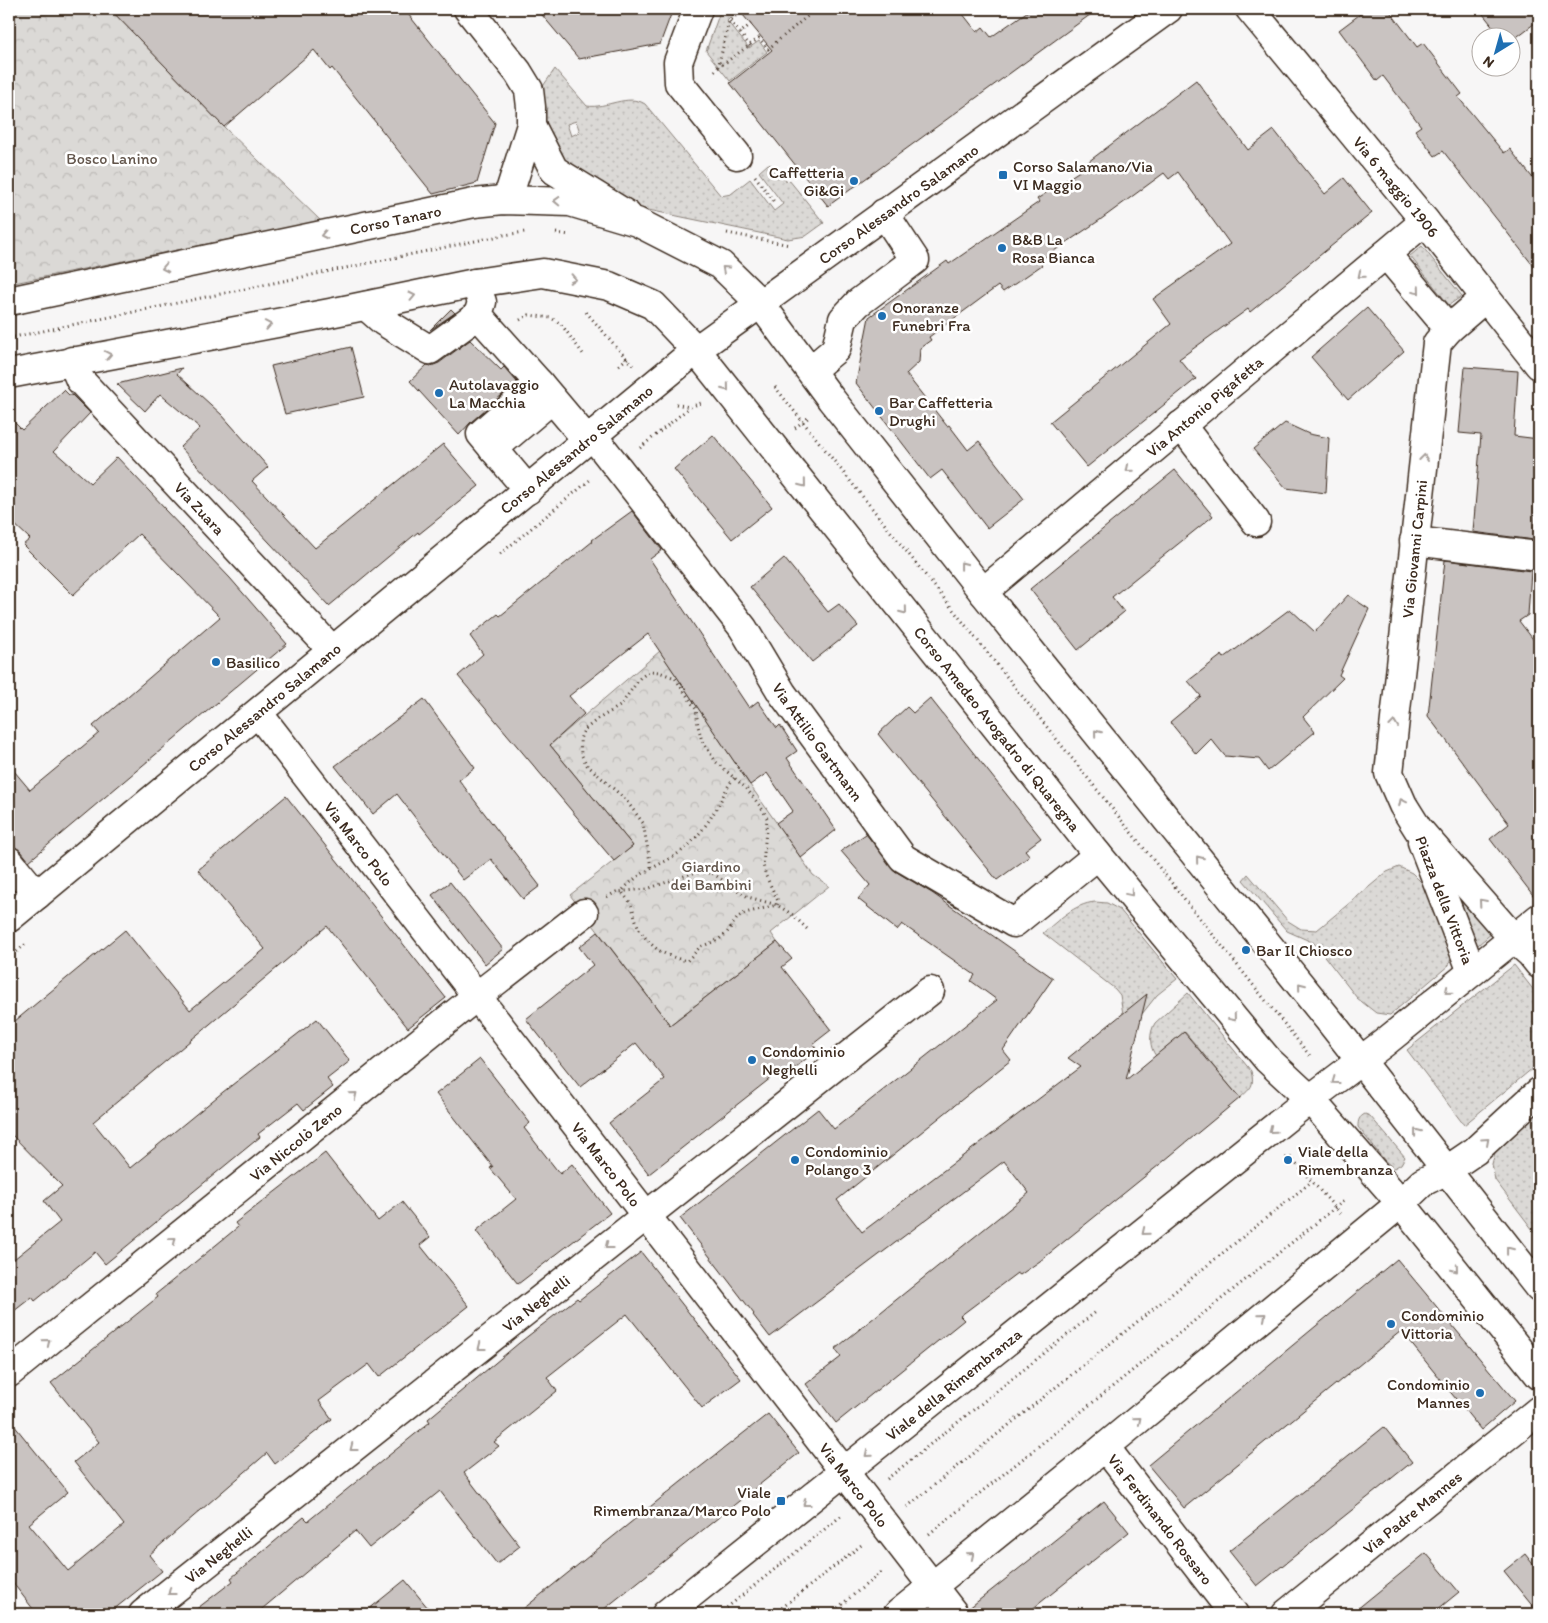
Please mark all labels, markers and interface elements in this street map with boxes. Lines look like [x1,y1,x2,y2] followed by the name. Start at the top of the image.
[1470,28,1520,78] north arrow
[1480,52,1497,72] text: N
[1349,132,1443,241] street label: Via 6 maggio 1906
[815,140,982,268] street label: Corso Alessandro Salamano
[66,149,158,168] park label: Bosco Lanino
[1013,157,1153,194] place label: Corso Salamano/Via VI Maggio
[769,163,844,200] place label: Caffetteria Gi&Gi
[997,169,1009,181] marker: Corso Salamano/Via VI Maggio
[848,175,860,187] marker: Caffetteria Gi&Gi
[552,196,560,207] one-way arrow
[348,201,443,239] street label: Corso Tanaro
[320,229,328,240] one-way arrow
[1012,230,1095,267] place label: B&B La Rosa Bianca
[996,242,1008,254] marker: B&B La Rosa Bianca
[161,262,169,273] one-way arrow
[722,266,731,275] one-way arrow
[1357,270,1366,279] one-way arrow
[569,273,577,284] one-way arrow
[1412,285,1420,294] one-way arrow
[408,291,417,302] one-way arrow
[892,298,971,335] place label: Onoranze Funebri Fra
[876,310,888,322] marker: Onoranze Funebri Fra
[263,320,272,330] one-way arrow
[104,350,113,360] one-way arrow
[1142,352,1267,461] street label: Via Antonio Pigafetta
[449,375,539,412] place label: Autolavaggio La Macchia
[496,381,657,518] street label: Corso Alessandro Salamano
[721,383,730,392] one-way arrow
[433,387,445,399] marker: Autolavaggio La Macchia
[889,393,994,430] place label: Bar Caffetteria Drughi
[873,405,885,417] marker: Bar Caffetteria Drughi
[1418,454,1429,462] one-way arrow
[1125,464,1134,473] one-way arrow
[170,478,229,539] street label: Via Zuara
[797,478,805,487] one-way arrow
[1398,479,1431,619] street label: Via Giovanni Carpini
[960,562,968,571] one-way arrow
[899,605,907,614] one-way arrow
[910,623,1085,836] street label: Corso Amedeo Avogadro di Quaregna
[184,639,345,776] street label: Corso Alessandro Salamano
[226,653,280,672] place label: Basilico
[210,656,222,668] marker: Basilico
[768,679,867,805] street label: Via Attilio Gartmann
[1388,720,1399,728] one-way arrow
[1095,730,1103,739] one-way arrow
[320,798,397,890] street label: Via Marco Polo
[1398,798,1408,807] one-way arrow
[1411,833,1478,968] street label: Piazza della Vittoria
[1196,856,1205,865] one-way arrow
[670,857,752,894] park label: Giardino dei Bambini
[1124,887,1133,896] one-way arrow
[1478,898,1487,907] one-way arrow
[1256,941,1352,960] place label: Bar Il Chiosco
[1240,944,1252,956] marker: Bar Il Chiosco
[1299,983,1307,992] one-way arrow
[1445,985,1454,993] one-way arrow
[1227,1012,1236,1021] one-way arrow
[762,1042,845,1079] place label: Condominio Neghelli
[746,1054,758,1066] marker: Condominio Neghelli
[1332,1075,1341,1083] one-way arrow
[349,1091,358,1100] one-way arrow
[246,1100,346,1185] street label: Via Niccolò Zeno
[567,1118,645,1211] street label: Via Marco Polo
[1268,1124,1277,1133] one-way arrow
[1415,1129,1423,1138] one-way arrow
[1480,1138,1489,1147] one-way arrow
[805,1142,888,1179] place label: Condominio Polango 3
[1298,1142,1394,1179] place label: Viale della Rimembranza
[789,1154,801,1166] marker: Condominio Polango 3
[1282,1154,1294,1166] marker: Viale della Rimembranza
[1142,1226,1151,1234] one-way arrow
[168,1237,177,1246] one-way arrow
[605,1241,614,1249] one-way arrow
[1506,1246,1515,1256] one-way arrow
[1450,1263,1458,1272] one-way arrow
[499,1271,574,1336] street label: Via Neghelli
[1401,1306,1484,1343] place label: Condominio Vittoria
[1257,1313,1266,1321] one-way arrow
[1385,1318,1397,1330] marker: Condominio Vittoria
[882,1324,1026,1445] street label: Viale della Rimembranza
[41,1340,50,1348] one-way arrow
[478,1342,487,1350] one-way arrow
[1387,1375,1470,1412] place label: Condominio Mannes
[1474,1387,1486,1399] marker: Condominio Mannes
[1132,1417,1141,1425] one-way arrow
[815,1439,892,1531] street label: Via Marco Polo
[349,1442,359,1451] one-way arrow
[865,1448,874,1456] one-way arrow
[1104,1450,1217,1589] street label: Via Ferdinando Rossaro
[1359,1467,1466,1558] street label: Via Padre Mannes
[593,1483,771,1520] place label: Viale Rimembranza/Marco Polo
[775,1495,787,1507] marker: Viale Rimembranza/Marco Polo
[803,1497,812,1505] one-way arrow
[181,1522,256,1587] street label: Via Neghelli
[965,1553,974,1561] one-way arrow
[168,1587,177,1595] one-way arrow

